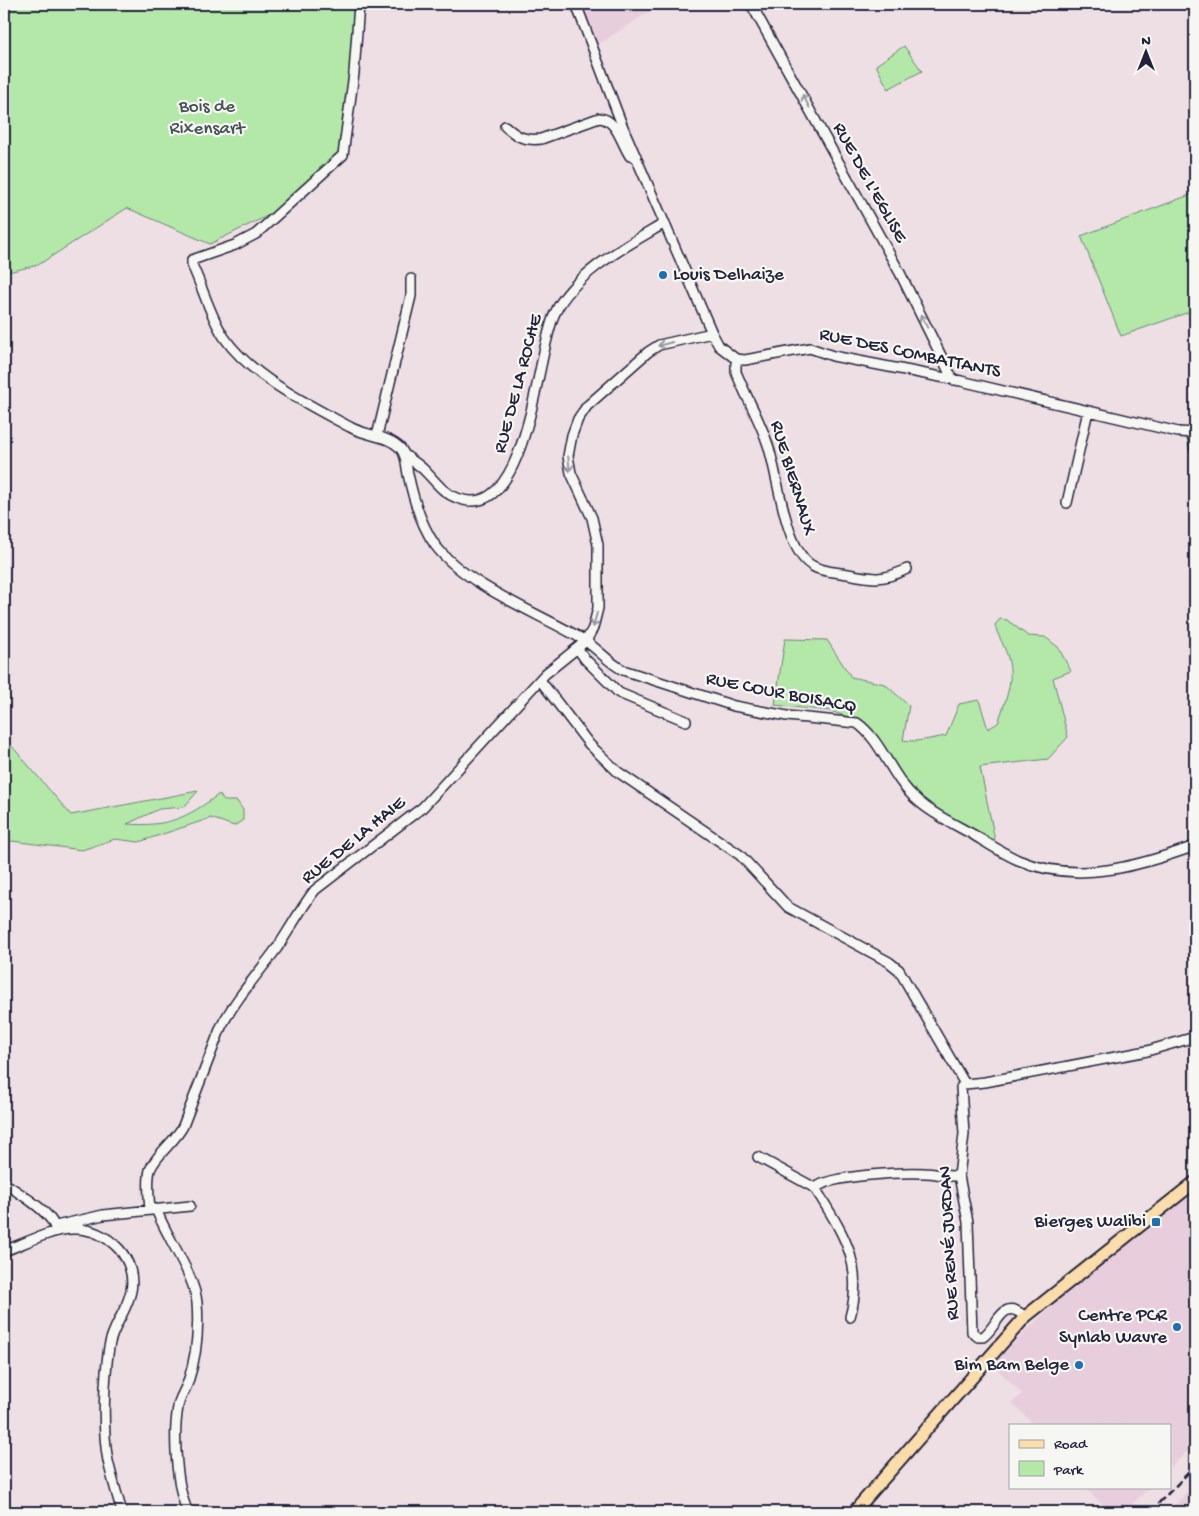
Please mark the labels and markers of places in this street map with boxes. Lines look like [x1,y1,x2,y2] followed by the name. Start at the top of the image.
[673,264,784,287] place label: Louis Delhaize
[657,269,669,281] marker: Louis Delhaize
[1033,1211,1146,1234] place label: Bierges Walibi
[1150,1216,1162,1228] marker: Bierges Walibi
[1059,1305,1168,1350] place label: Centre PCR Synlab Wavre
[1171,1321,1183,1333] marker: Centre PCR Synlab Wavre
[954,1354,1069,1377] place label: Bim Bam Belge
[1073,1359,1085,1371] marker: Bim Bam Belge

